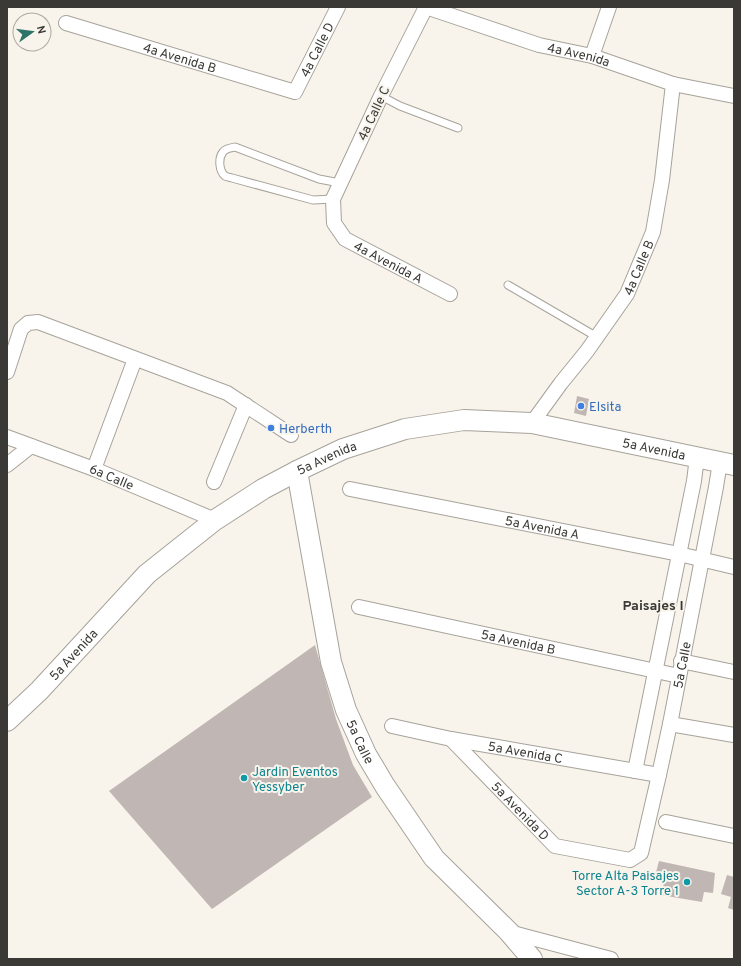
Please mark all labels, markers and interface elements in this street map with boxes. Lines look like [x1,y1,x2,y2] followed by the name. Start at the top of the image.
[12,12,52,52] north arrow
[298,20,339,80] street label: 4a Calle D
[33,24,48,35] text: N
[141,41,218,78] street label: 4a Avenida B
[545,41,612,72] street label: 4a Avenida
[355,84,394,144] street label: 4a Calle C
[621,238,659,298] street label: 4a Calle B
[350,239,425,288] street label: 4a Avenida A
[589,400,621,416] place label: Elsita
[576,401,586,411] marker: Elsita
[279,422,332,438] place label: Herberth
[266,423,276,433] marker: Herberth
[621,436,687,465] street label: 5a Avenida
[295,439,359,480] street label: 5a Avenida
[87,462,136,495] street label: 6a Calle
[503,514,581,544] street label: 5a Avenida A
[622,598,684,615] district label: Paisajes I
[47,627,102,685] street label: 5a Avenida
[479,628,557,659] street label: 5a Avenida B
[671,641,696,690] street label: 5a Calle
[342,718,376,768] street label: 5a Calle
[486,740,564,768] street label: 5a Avenida C
[252,765,338,796] place label: Jardin Eventos Yessyber
[239,773,249,783] marker: Jardin Eventos Yessyber
[487,779,552,845] street label: 5a Avenida D
[572,869,679,900] place label: Torre Alta Paisajes Sector A-3 Torre 1
[682,877,692,887] marker: Torre Alta Paisajes Sector A-3 Torre 1

